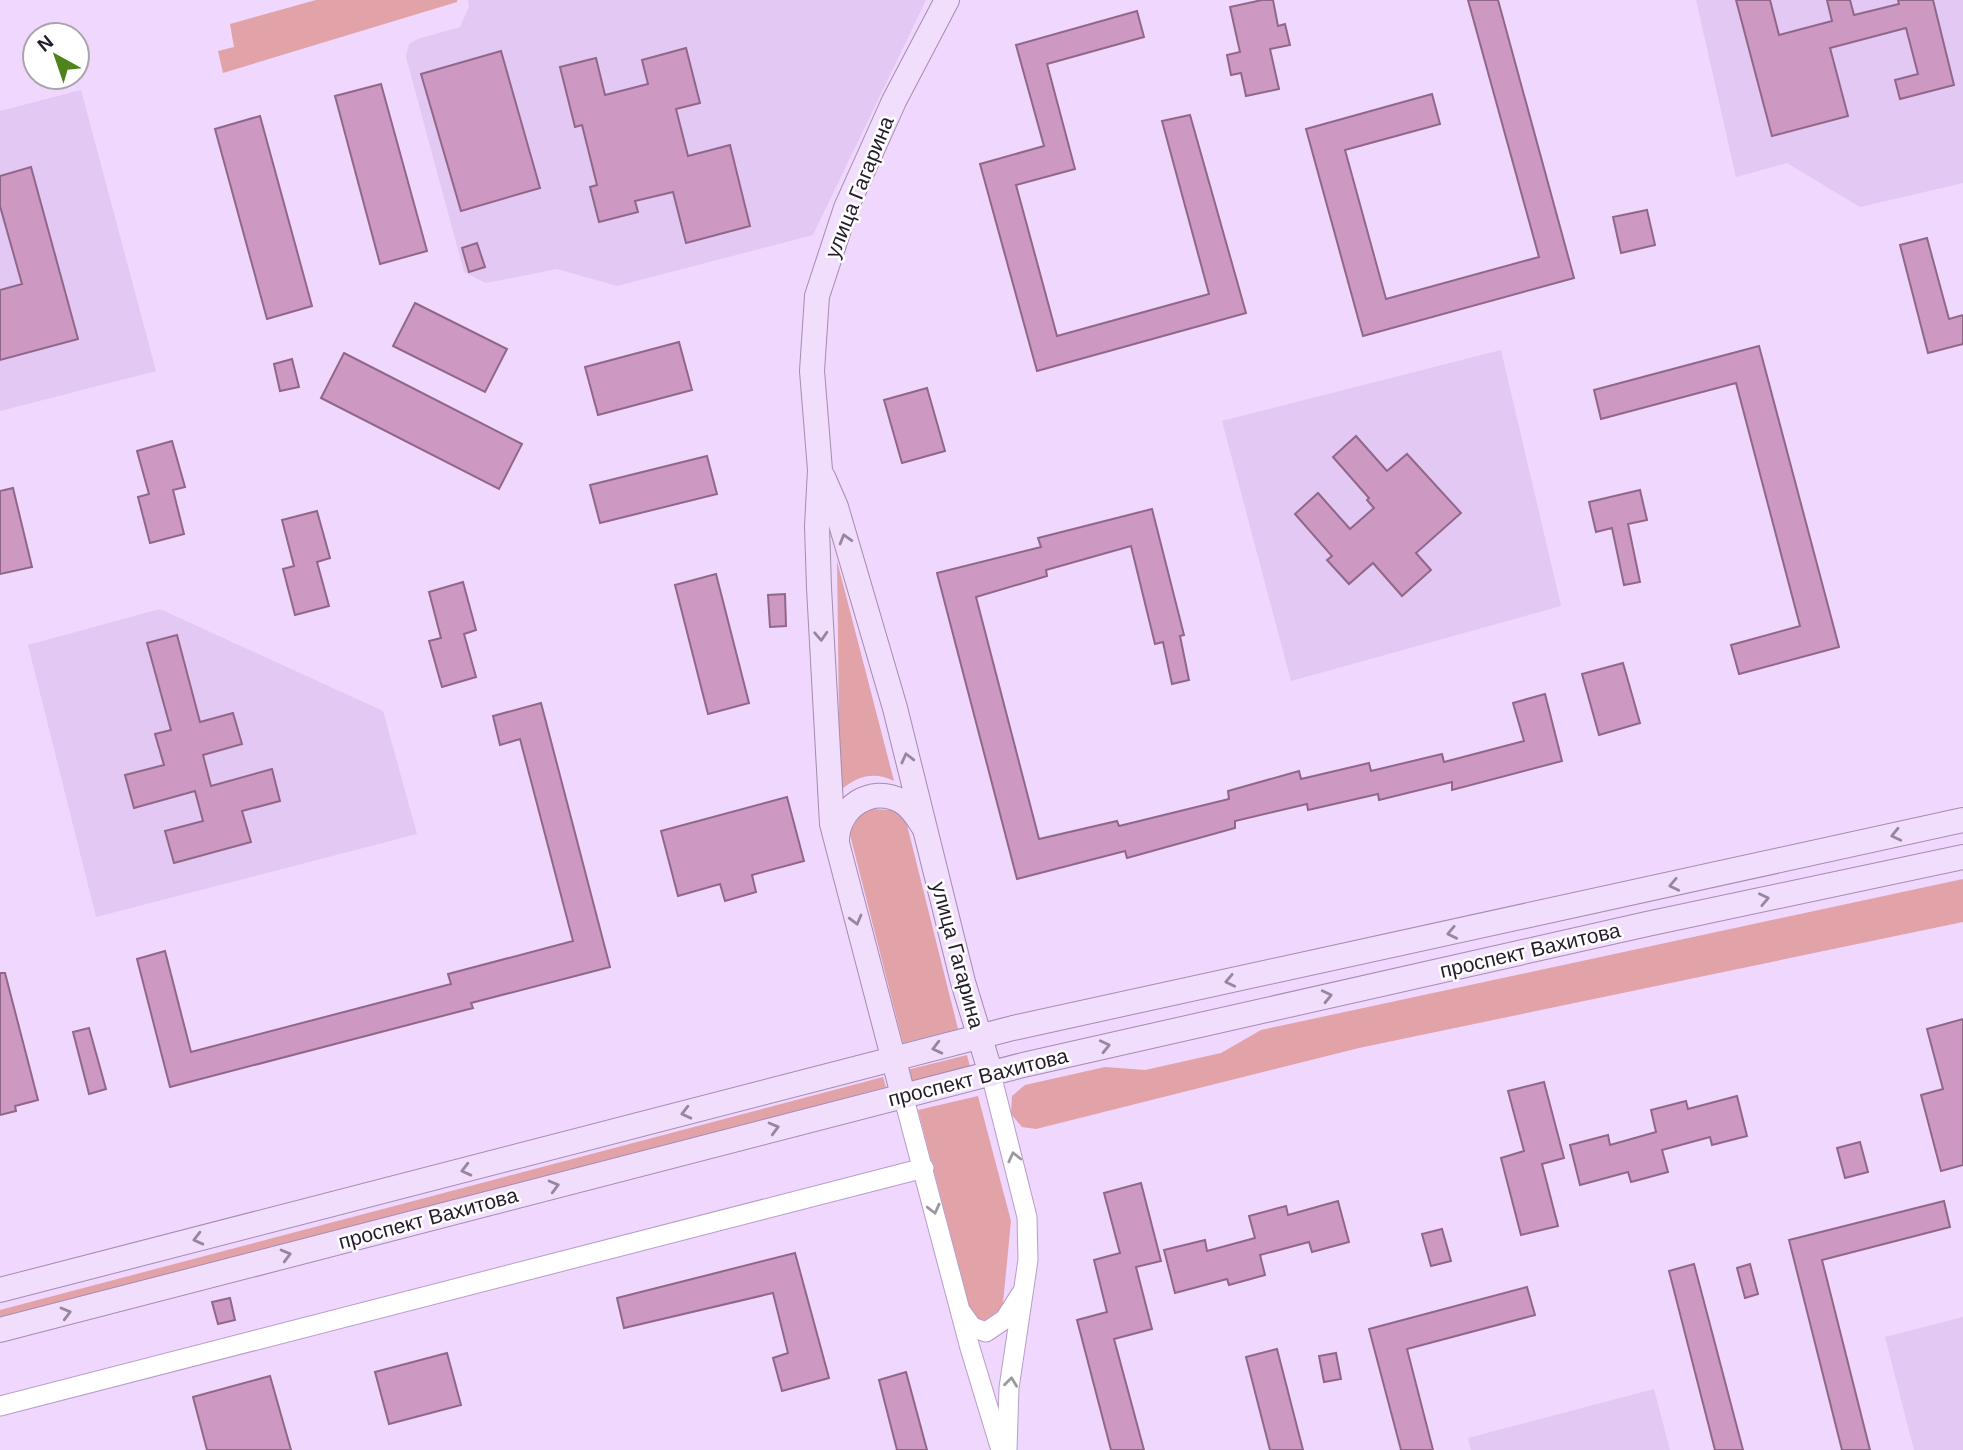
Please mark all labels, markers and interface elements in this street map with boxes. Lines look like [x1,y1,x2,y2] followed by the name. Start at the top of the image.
[21,21,91,91] north arrow
[33,31,57,56] text: N
[820,112,898,261] street label: улица Гагарина
[839,533,854,545] one-way arrow
[814,631,829,642] one-way arrow
[901,752,916,764] one-way arrow
[1890,827,1902,842] one-way arrow
[1668,876,1680,891] one-way arrow
[927,879,989,1031] street label: улица Гагарина
[1758,893,1770,908] one-way arrow
[848,914,863,926] one-way arrow
[1437,918,1623,982] street label: проспект Вахитова
[1446,924,1458,939] one-way arrow
[1224,973,1236,987] one-way arrow
[1321,990,1333,1005] one-way arrow
[931,1040,943,1054] one-way arrow
[1099,1040,1111,1055] one-way arrow
[886,1043,1071,1111] street label: проспект Вахитова
[680,1105,692,1119] one-way arrow
[768,1122,780,1136] one-way arrow
[1008,1151,1022,1163] one-way arrow
[460,1162,472,1176] one-way arrow
[547,1180,559,1194] one-way arrow
[336,1183,521,1253] street label: проспект Вахитова
[926,1202,940,1214] one-way arrow
[192,1231,204,1245] one-way arrow
[280,1249,292,1263] one-way arrow
[60,1307,72,1321] one-way arrow
[1003,1376,1018,1388] one-way arrow

